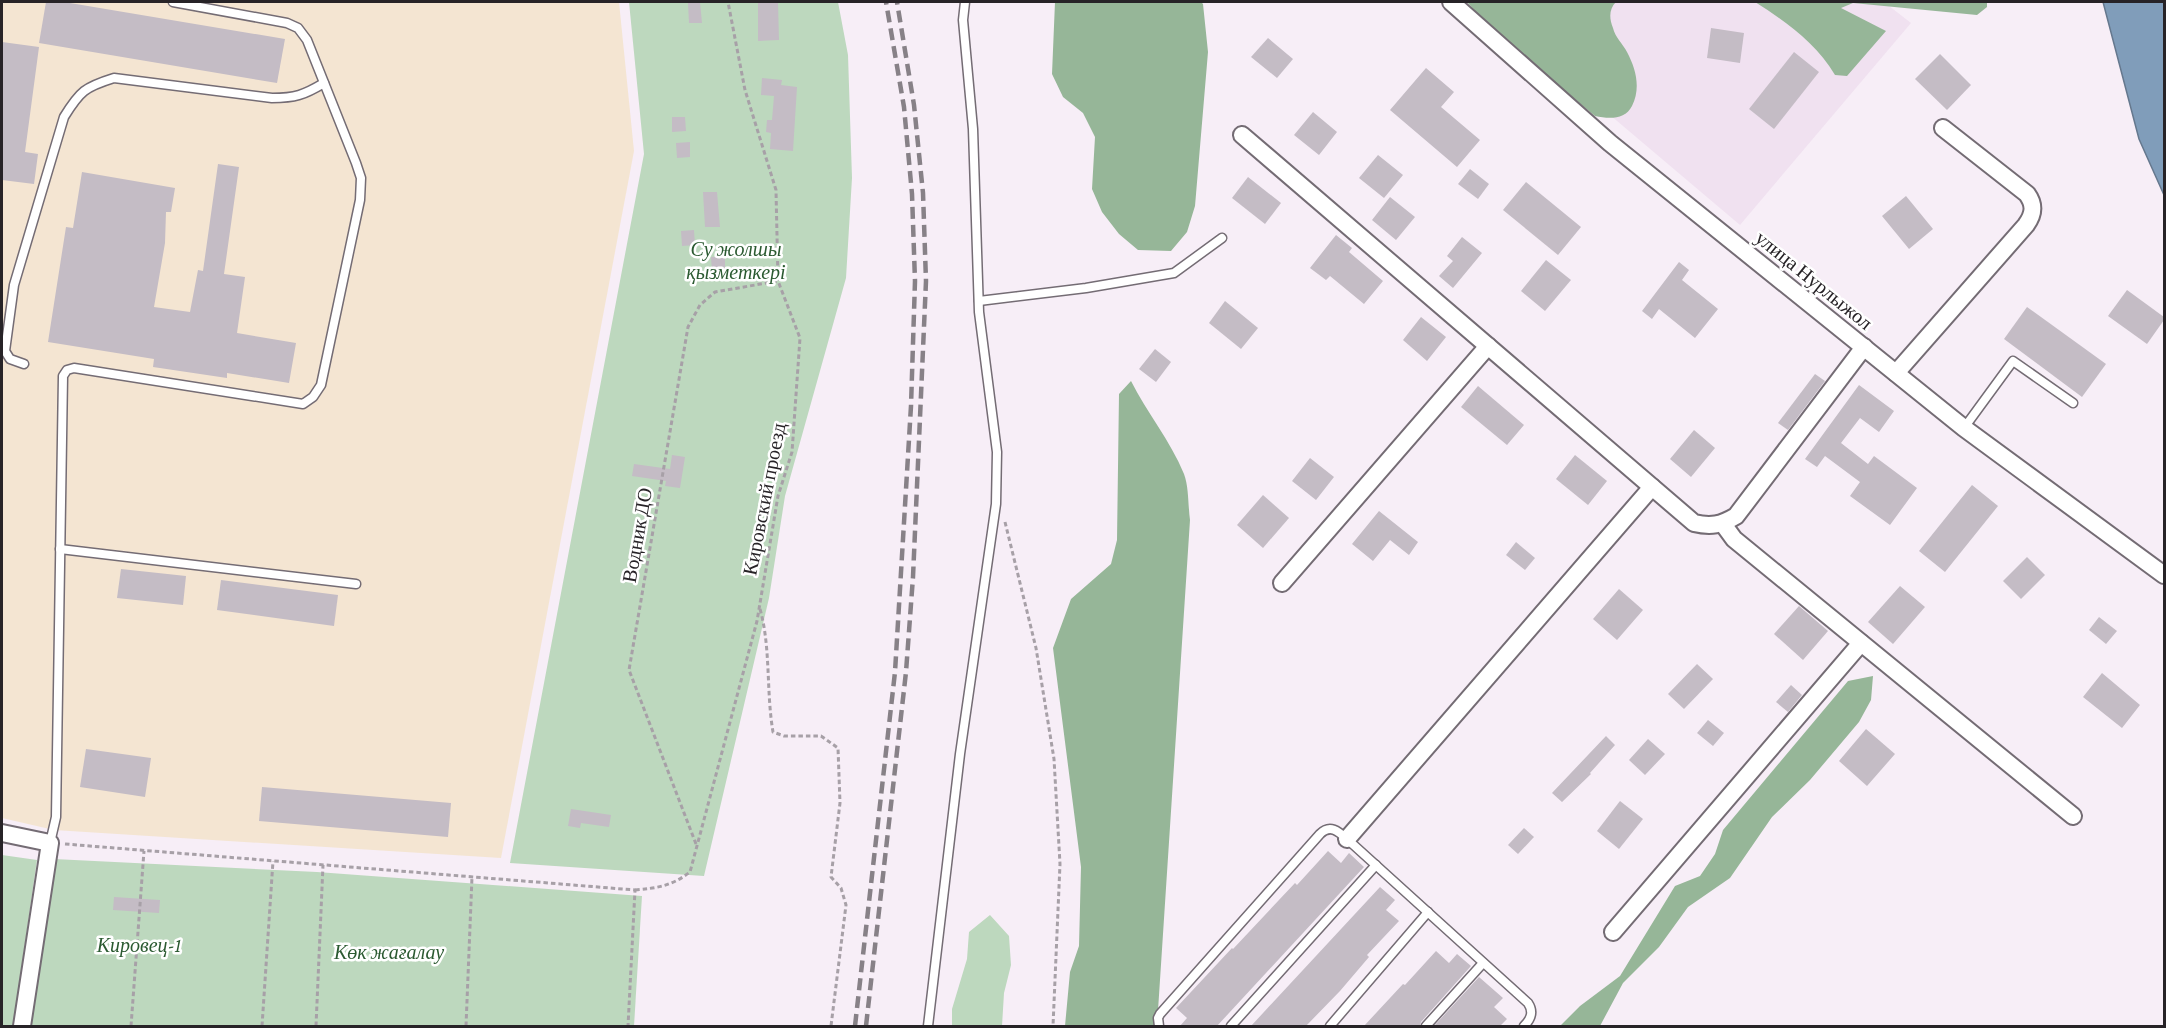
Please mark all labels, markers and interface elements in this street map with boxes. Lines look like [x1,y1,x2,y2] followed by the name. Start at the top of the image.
[1751,226,1877,335] street label: улица Нурлыжол
[686,238,786,284] park label: Су жолшы қызметкері
[738,421,791,577] street label: Кировский проезд
[618,486,657,584] street label: Водник ДО
[96,934,181,957] park label: Кировец-1
[333,941,444,964] park label: Көк жағалау

